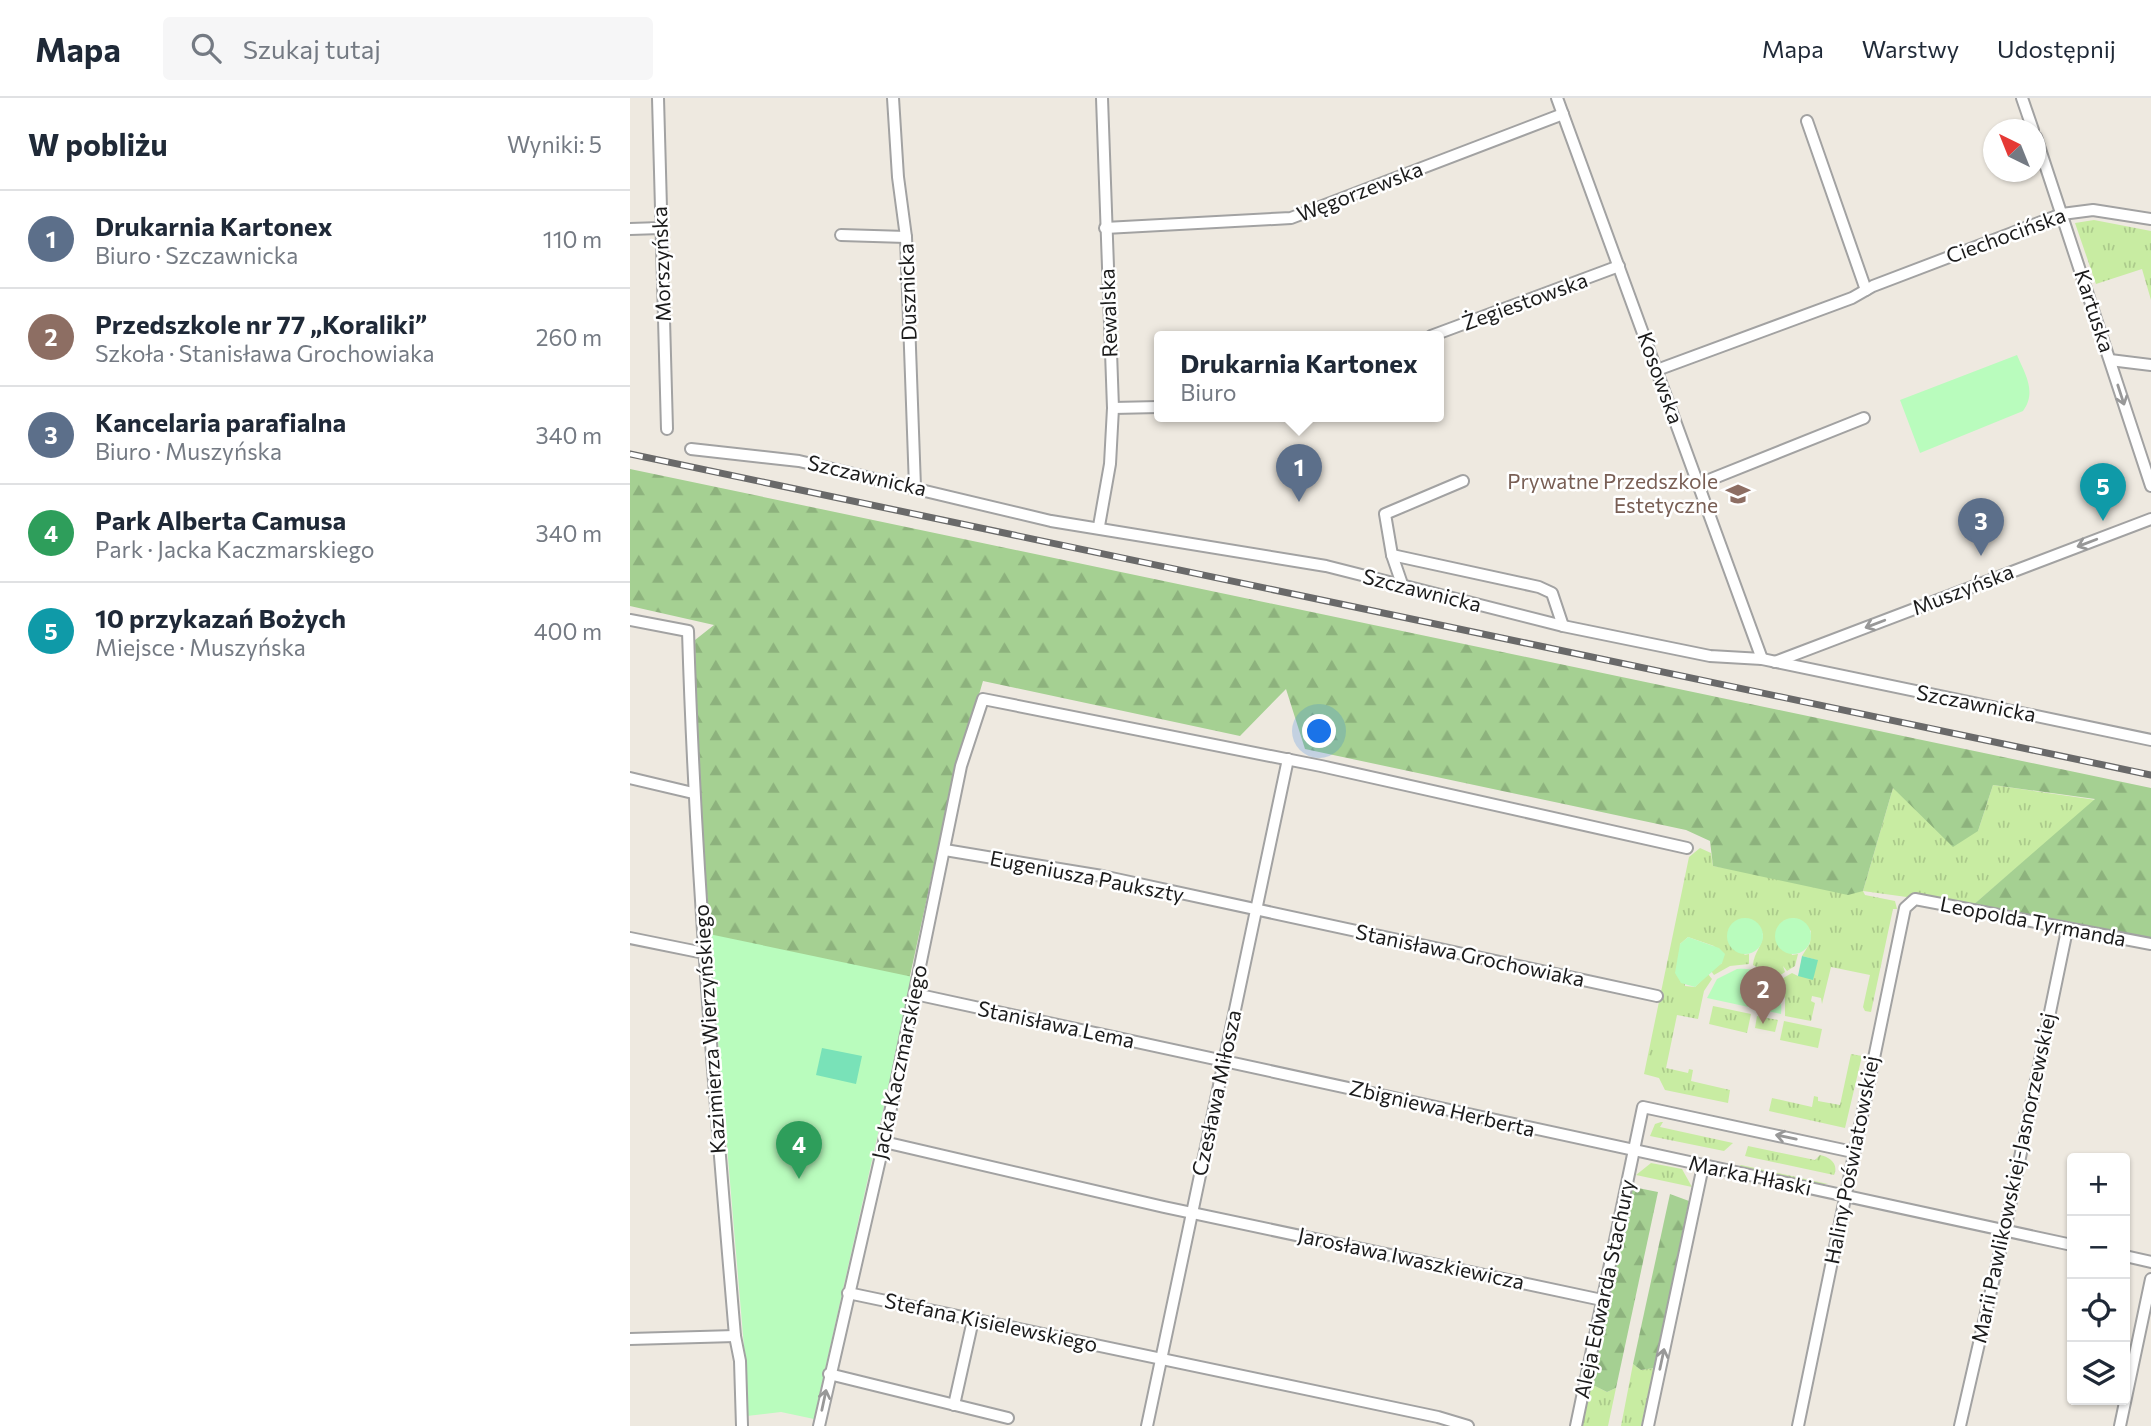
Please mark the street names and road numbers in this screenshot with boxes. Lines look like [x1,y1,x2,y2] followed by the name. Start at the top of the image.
[1293,155,1426,226] street label: Węgorzewska
[1942,201,2069,268] street label: Ciechocińska
[646,206,675,322] street label: Morszyńska
[892,243,921,341] street label: Dusznicka
[1458,266,1591,335] street label: Żegiestowska
[2070,266,2121,355] street label: Kartuska
[1093,268,1122,358] street label: Rewalska
[1633,328,1690,427] street label: Kosowska
[805,449,929,500] street label: Szczawnicka
[1908,558,2017,619] street label: Muszyńska
[1360,563,1484,616] street label: Szczawnicka
[1914,679,2038,726] street label: Szczawnicka
[988,844,1187,907] street label: Eugeniusza Paukszty
[1938,890,2128,951] street label: Leopolda Tyrmanda
[687,903,730,1155] street label: Kazimierza Wierzyńskiego
[1354,918,1587,991] street label: Stanisława Grochowiaka
[866,962,931,1161] street label: Jacka Kaczmarskiego
[976,995,1137,1052] street label: Stanisława Lema
[1186,1007,1245,1178] street label: Czesława Miłosza
[1965,1010,2060,1345] street label: Marii Pawlikowskiej-Jasnorzewskiej
[1818,1053,1883,1266] street label: Haliny Poświatowskiej
[1347,1074,1538,1141] street label: Zbigniewa Herberta
[1687,1149,1814,1200] street label: Marka Hłaski
[1568,1177,1639,1401] street label: Aleja Edwarda Stachury
[1296,1221,1527,1294] street label: Jarosława Iwaszkiewicza
[883,1287,1100,1356] street label: Stefana Kisielewskiego

